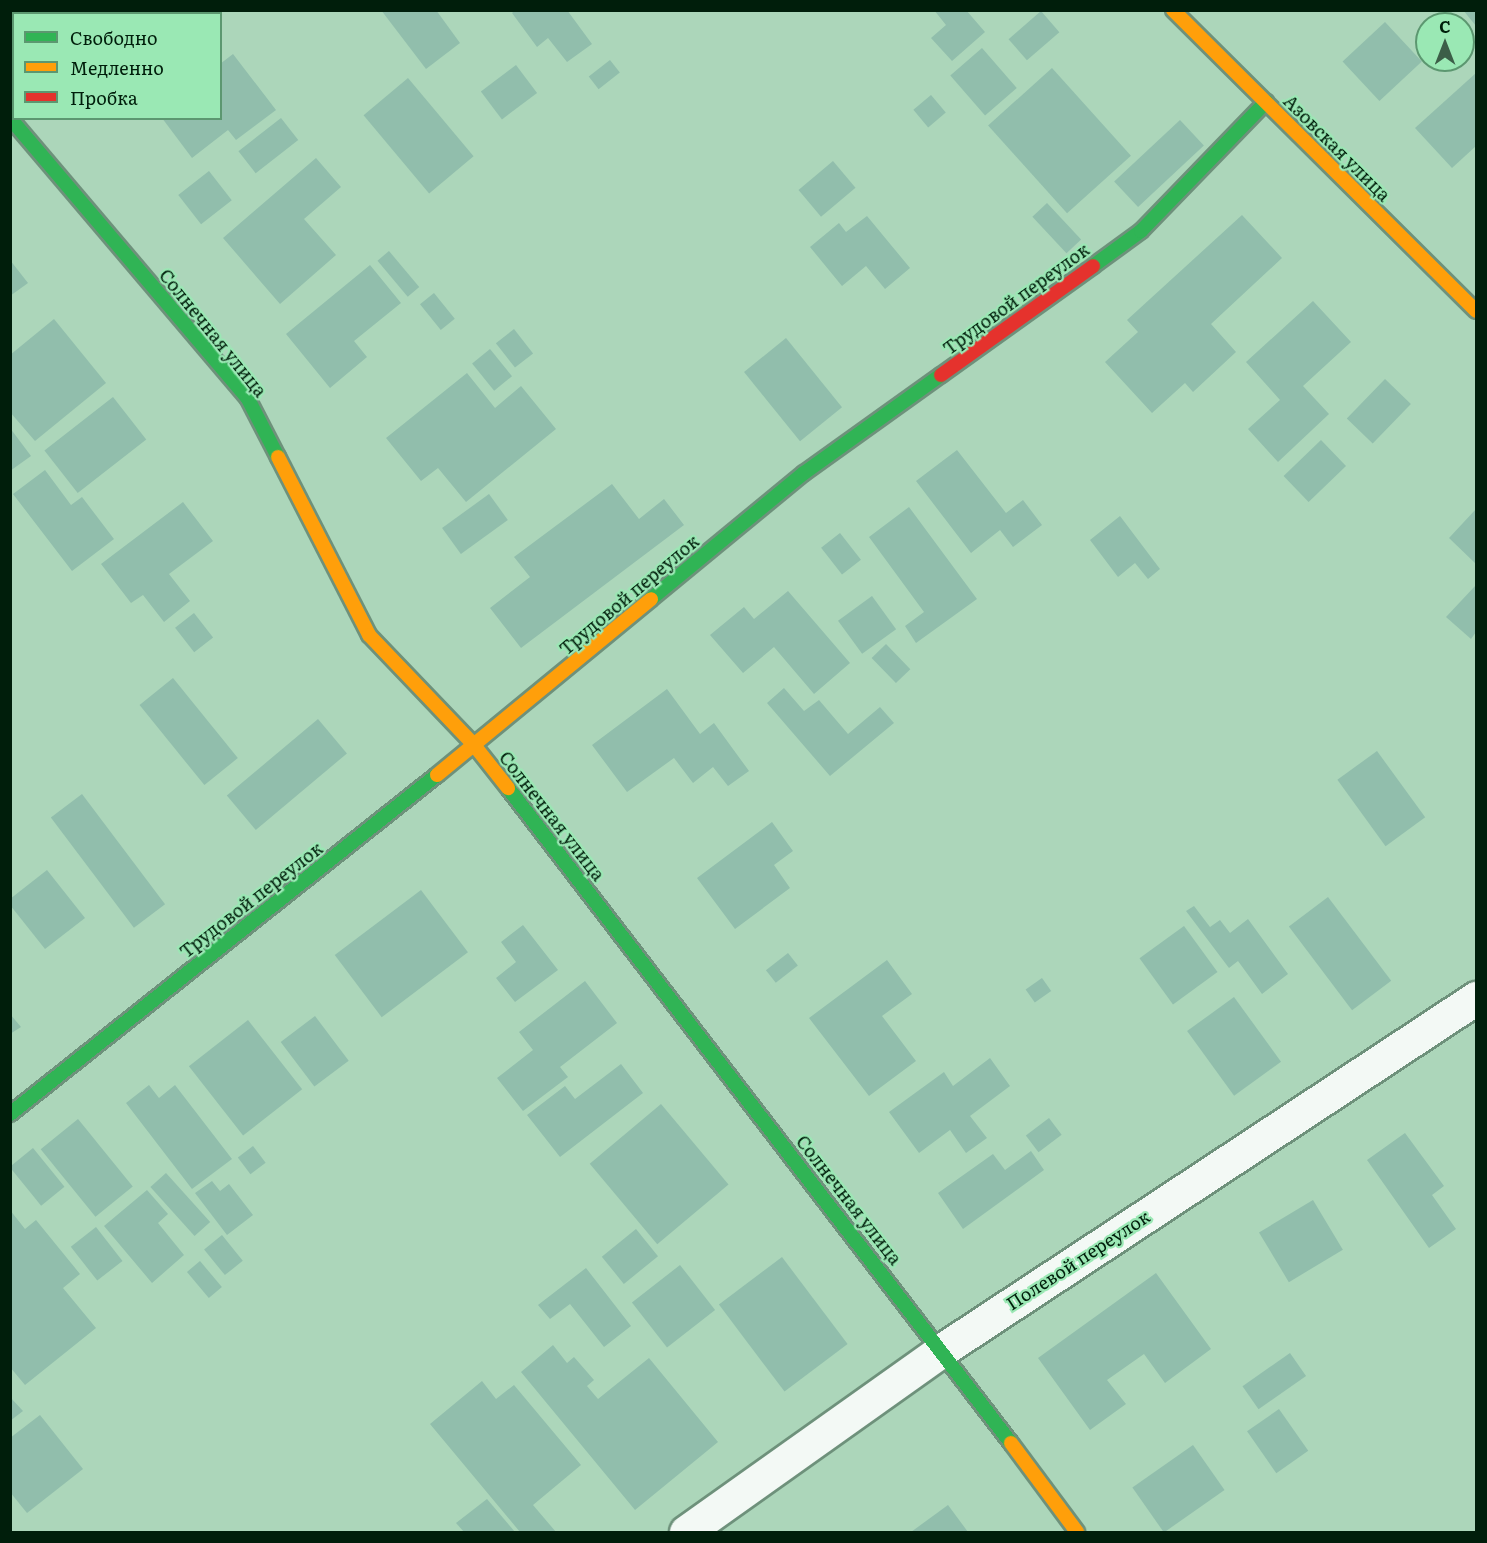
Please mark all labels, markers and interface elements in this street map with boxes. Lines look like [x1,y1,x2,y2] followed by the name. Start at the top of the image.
[12,12,222,120] legend
[1415,12,1475,72] north arrow
[1439,14,1451,38] text: С
[70,24,158,51] text: Свободно
[70,54,164,81] text: Медленно
[70,84,138,111] text: Пробка
[1279,90,1395,206] street label: Азовская улица
[939,239,1093,359] street label: Трудовой переулок
[155,265,271,401] street label: Солнечная улица
[555,530,703,660] street label: Трудовой переулок
[495,747,609,885] street label: Солнечная улица
[175,838,327,962] street label: Трудовой переулок
[792,1131,906,1269] street label: Солнечная улица
[1002,1206,1154,1314] street label: Полевой переулок

